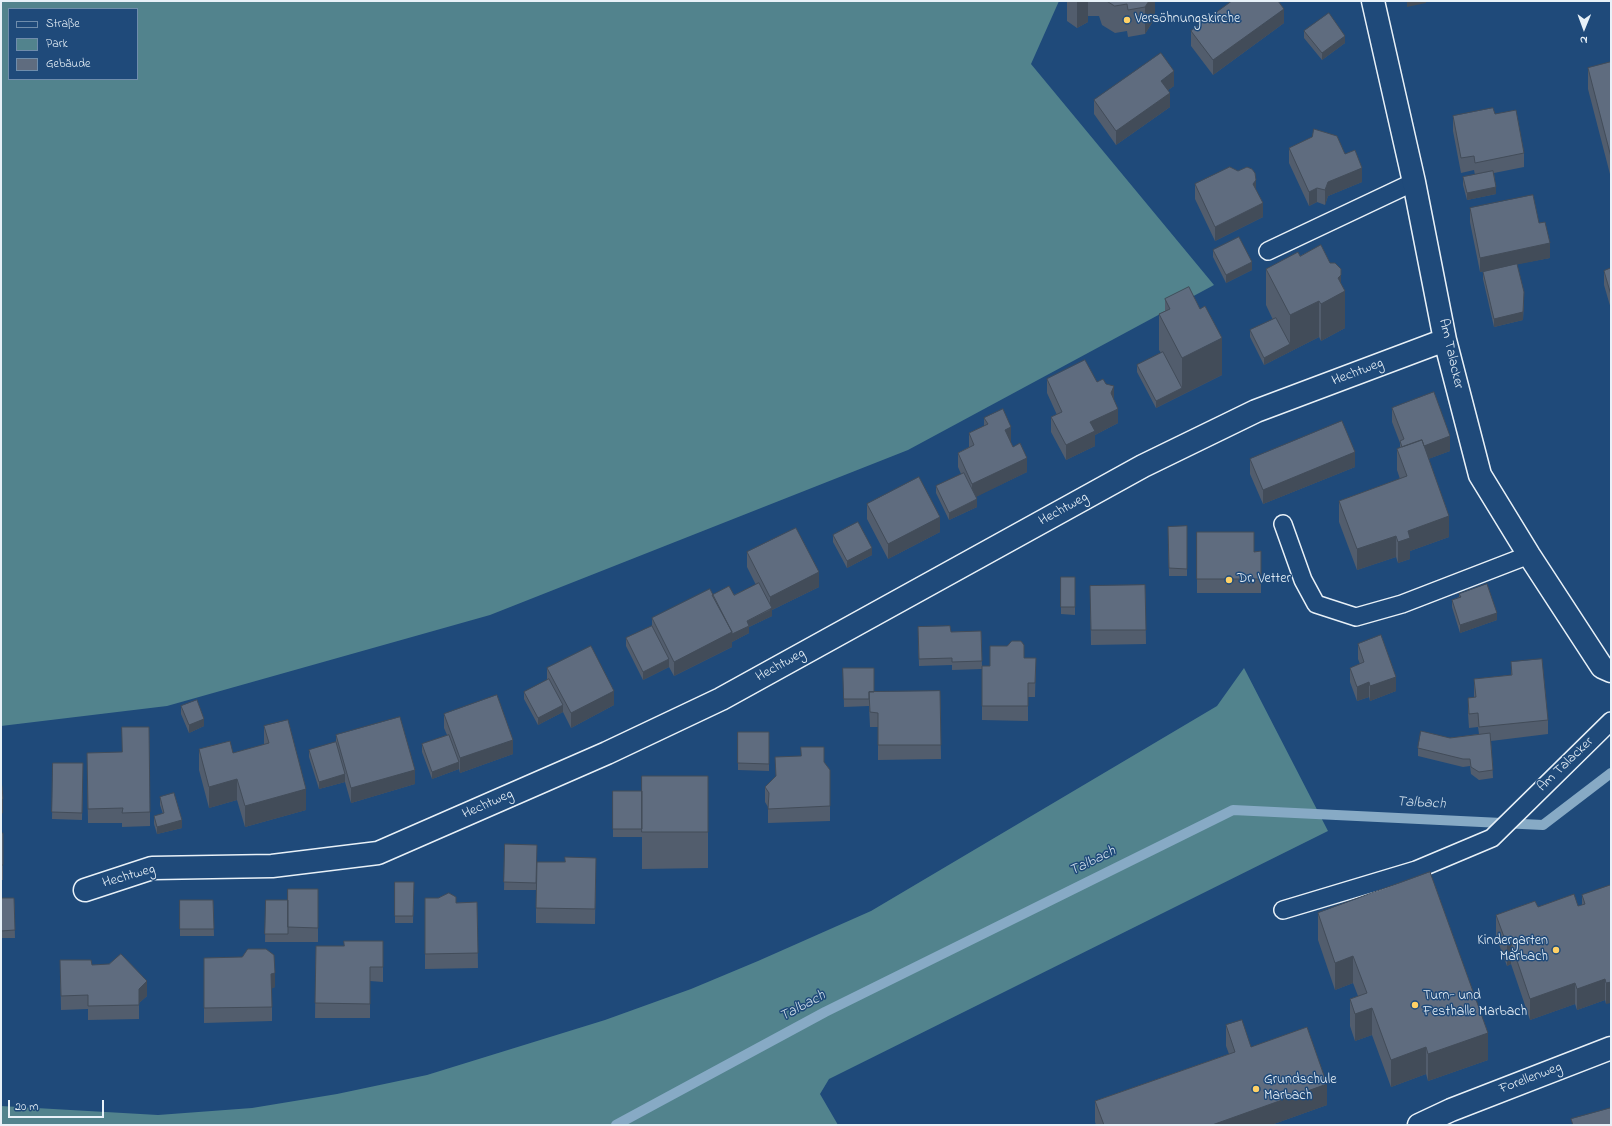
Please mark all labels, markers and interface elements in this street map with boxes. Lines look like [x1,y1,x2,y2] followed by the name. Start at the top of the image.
[8,8,138,80] legend
[1564,8,1604,48] north arrow
[1135,12,1240,28] place label: Versöhnungskirche
[46,15,80,33] text: Straße
[1122,15,1132,25] marker: Versöhnungskirche
[1580,32,1588,48] text: N
[46,35,68,53] text: Park
[46,55,90,73] text: Gebäude
[1434,317,1466,391] street label: Am Talacker
[1330,356,1386,390] street label: Hechtweg
[1036,490,1092,530] street label: Hechtweg
[1237,572,1291,588] place label: Dr. Vetter
[1224,575,1234,585] marker: Dr. Vetter
[753,646,809,686] street label: Hechtweg
[1534,734,1598,796] street label: Am Talacker
[460,786,516,824] street label: Hechtweg
[1396,794,1446,814] water label: Talbach
[1067,843,1119,881] water label: Talbach
[101,862,157,892] street label: Hechtweg
[1477,934,1548,966] place label: Kindergarten Marbach
[1551,945,1561,955] marker: Kindergarten Marbach
[777,988,829,1026] water label: Talbach
[1423,989,1527,1022] place label: Turn- und Festhalle Marbach
[1410,1000,1420,1010] marker: Turn- und Festhalle Marbach
[1497,1059,1565,1099] street label: Forellenweg
[1264,1073,1336,1106] place label: Grundschule Marbach
[1251,1084,1261,1094] marker: Grundschule Marbach
[10,1092,106,1118] scale bar
[15,1098,38,1116] text: 20 m

